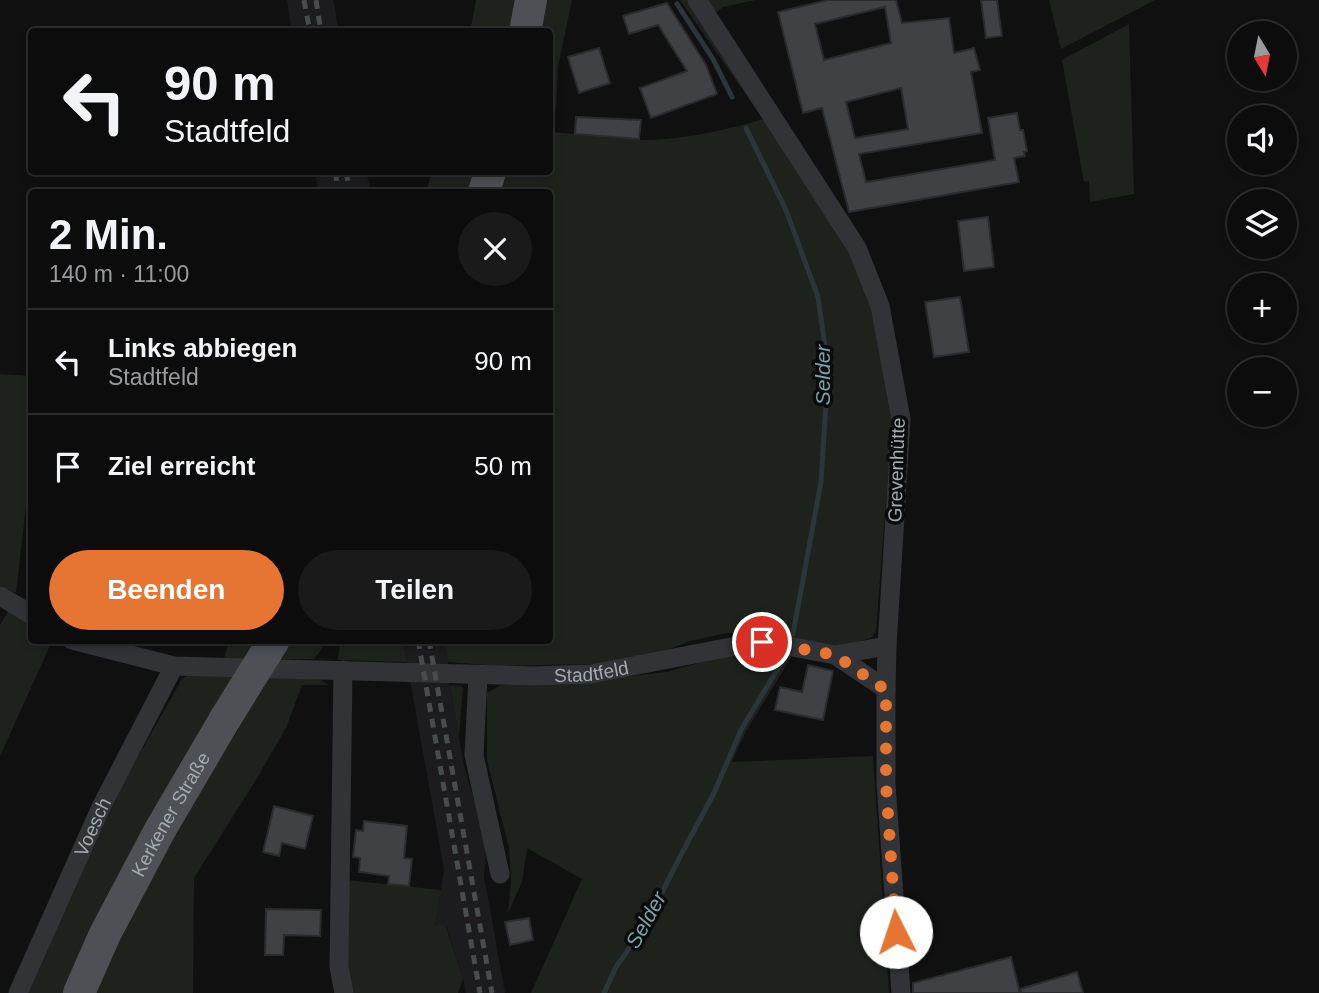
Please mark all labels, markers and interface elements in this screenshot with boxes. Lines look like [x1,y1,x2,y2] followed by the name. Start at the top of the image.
[1227,21,1297,91] north arrow
[1227,21,1297,427] map controls
[49,56,140,147] icon: left
[164,56,276,110] text: 90 m
[1227,105,1297,175] button: sound
[164,113,290,149] text: Stadtfeld
[1227,189,1297,259] button: layers
[49,211,168,258] text: 2 Min.
[458,212,532,286] button: close
[49,261,189,287] text: 140 m · 11:00
[1227,273,1297,343] button: +
[108,333,297,363] text: Links abbiegen
[49,343,87,381] icon: left
[811,344,834,405] water label: Selder
[474,346,532,376] text: 90 m
[1227,357,1297,427] button: −
[108,364,199,390] text: Stadtfeld
[884,417,909,523] street label: Grevenhütte
[49,448,87,486] icon: arrive
[108,451,255,481] text: Ziel erreicht
[474,451,532,481] text: 50 m
[49,550,284,630] button: Beenden
[298,550,532,630] button: Teilen
[732,612,792,672] pin
[743,623,781,661] icon: arrive
[554,657,630,686] street label: Stadtfeld
[127,748,214,880] street label: Kerkener Straße
[70,794,115,860] street label: Voesch
[621,887,671,952] water label: Selder
[859,895,933,969] position arrow

